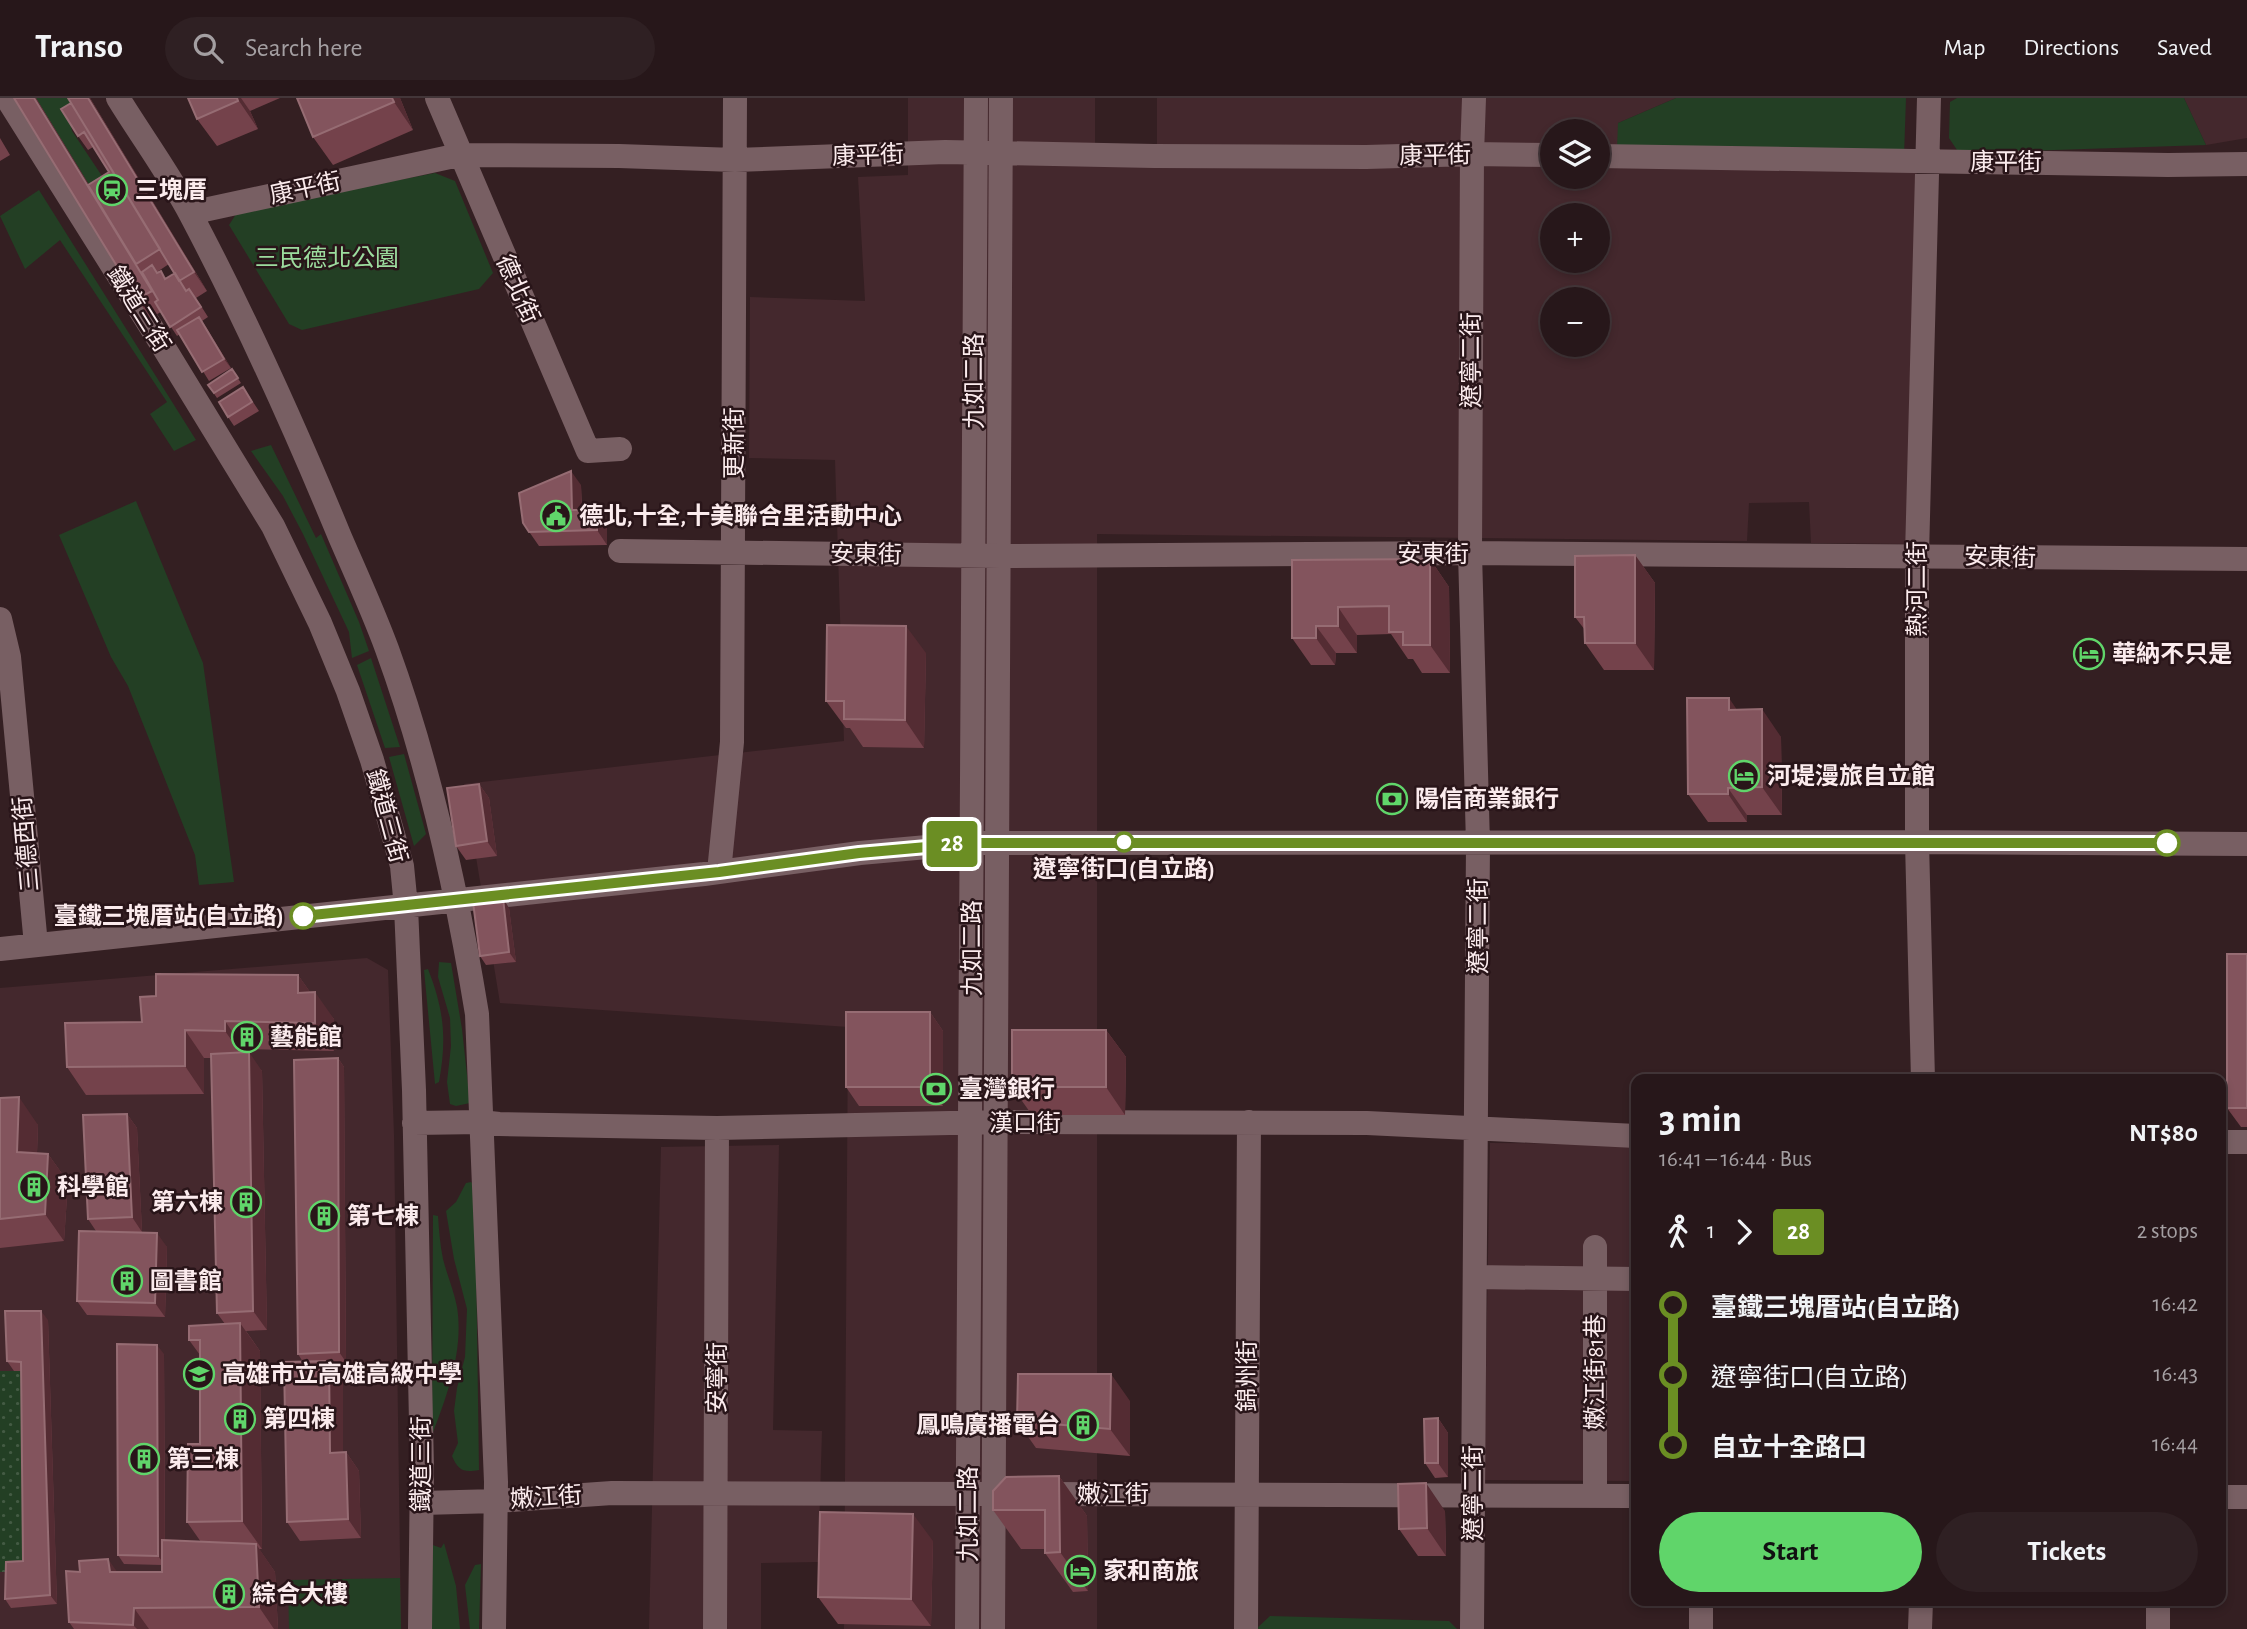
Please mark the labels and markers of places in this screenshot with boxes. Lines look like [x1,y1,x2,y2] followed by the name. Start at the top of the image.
[95,173,129,207] station icon: 三塊厝
[135,177,207,203] place label: 三塊厝
[539,499,573,533] public building icon: 德北,十全,十美聯合里活動中心
[579,503,902,529] place label: 德北,十全,十美聯合里活動中心
[2072,637,2106,671] hotel icon: 華納不只是
[2112,641,2232,667] place label: 華納不只是
[1727,759,1761,793] hotel icon: 河堤漫旅自立館
[1767,763,1935,789] place label: 河堤漫旅自立館
[1375,782,1409,816] bank icon: 陽信商業銀行
[1415,786,1559,812] place label: 陽信商業銀行
[2154,830,2180,856] unlabelled marker
[1114,832,1134,852] marker: 遼寧街口(自立路)
[1033,856,1215,882] place label: 遼寧街口(自立路)
[54,903,284,929] place label: 臺鐵三塊厝站(自立路)
[290,903,316,929] marker: 臺鐵三塊厝站(自立路)
[230,1020,264,1054] building icon: 藝能館
[270,1024,342,1050] place label: 藝能館
[919,1072,953,1106] bank icon: 臺灣銀行
[959,1076,1055,1102] place label: 臺灣銀行
[17,1170,51,1204] building icon: 科學館
[57,1174,129,1200] place label: 科學館
[229,1185,263,1219] building icon: 第六棟
[151,1189,223,1215] place label: 第六棟
[307,1199,341,1233] building icon: 第七棟
[347,1203,419,1229] place label: 第七棟
[110,1264,144,1298] building icon: 圖書館
[150,1268,222,1294] place label: 圖書館
[182,1357,216,1391] school or university icon: 高雄市立高雄高級中學
[222,1361,462,1387] place label: 高雄市立高雄高級中學
[223,1402,257,1436] building icon: 第四棟
[263,1406,335,1432] place label: 第四棟
[1066,1408,1100,1442] building icon: 鳳鳴廣播電台
[916,1412,1060,1438] place label: 鳳鳴廣播電台
[127,1442,161,1476] building icon: 第三棟
[167,1446,239,1472] place label: 第三棟
[1063,1554,1097,1588] hotel icon: 家和商旅
[1103,1558,1199,1584] place label: 家和商旅
[212,1577,246,1611] building icon: 綜合大樓
[252,1581,348,1607] place label: 綜合大樓

